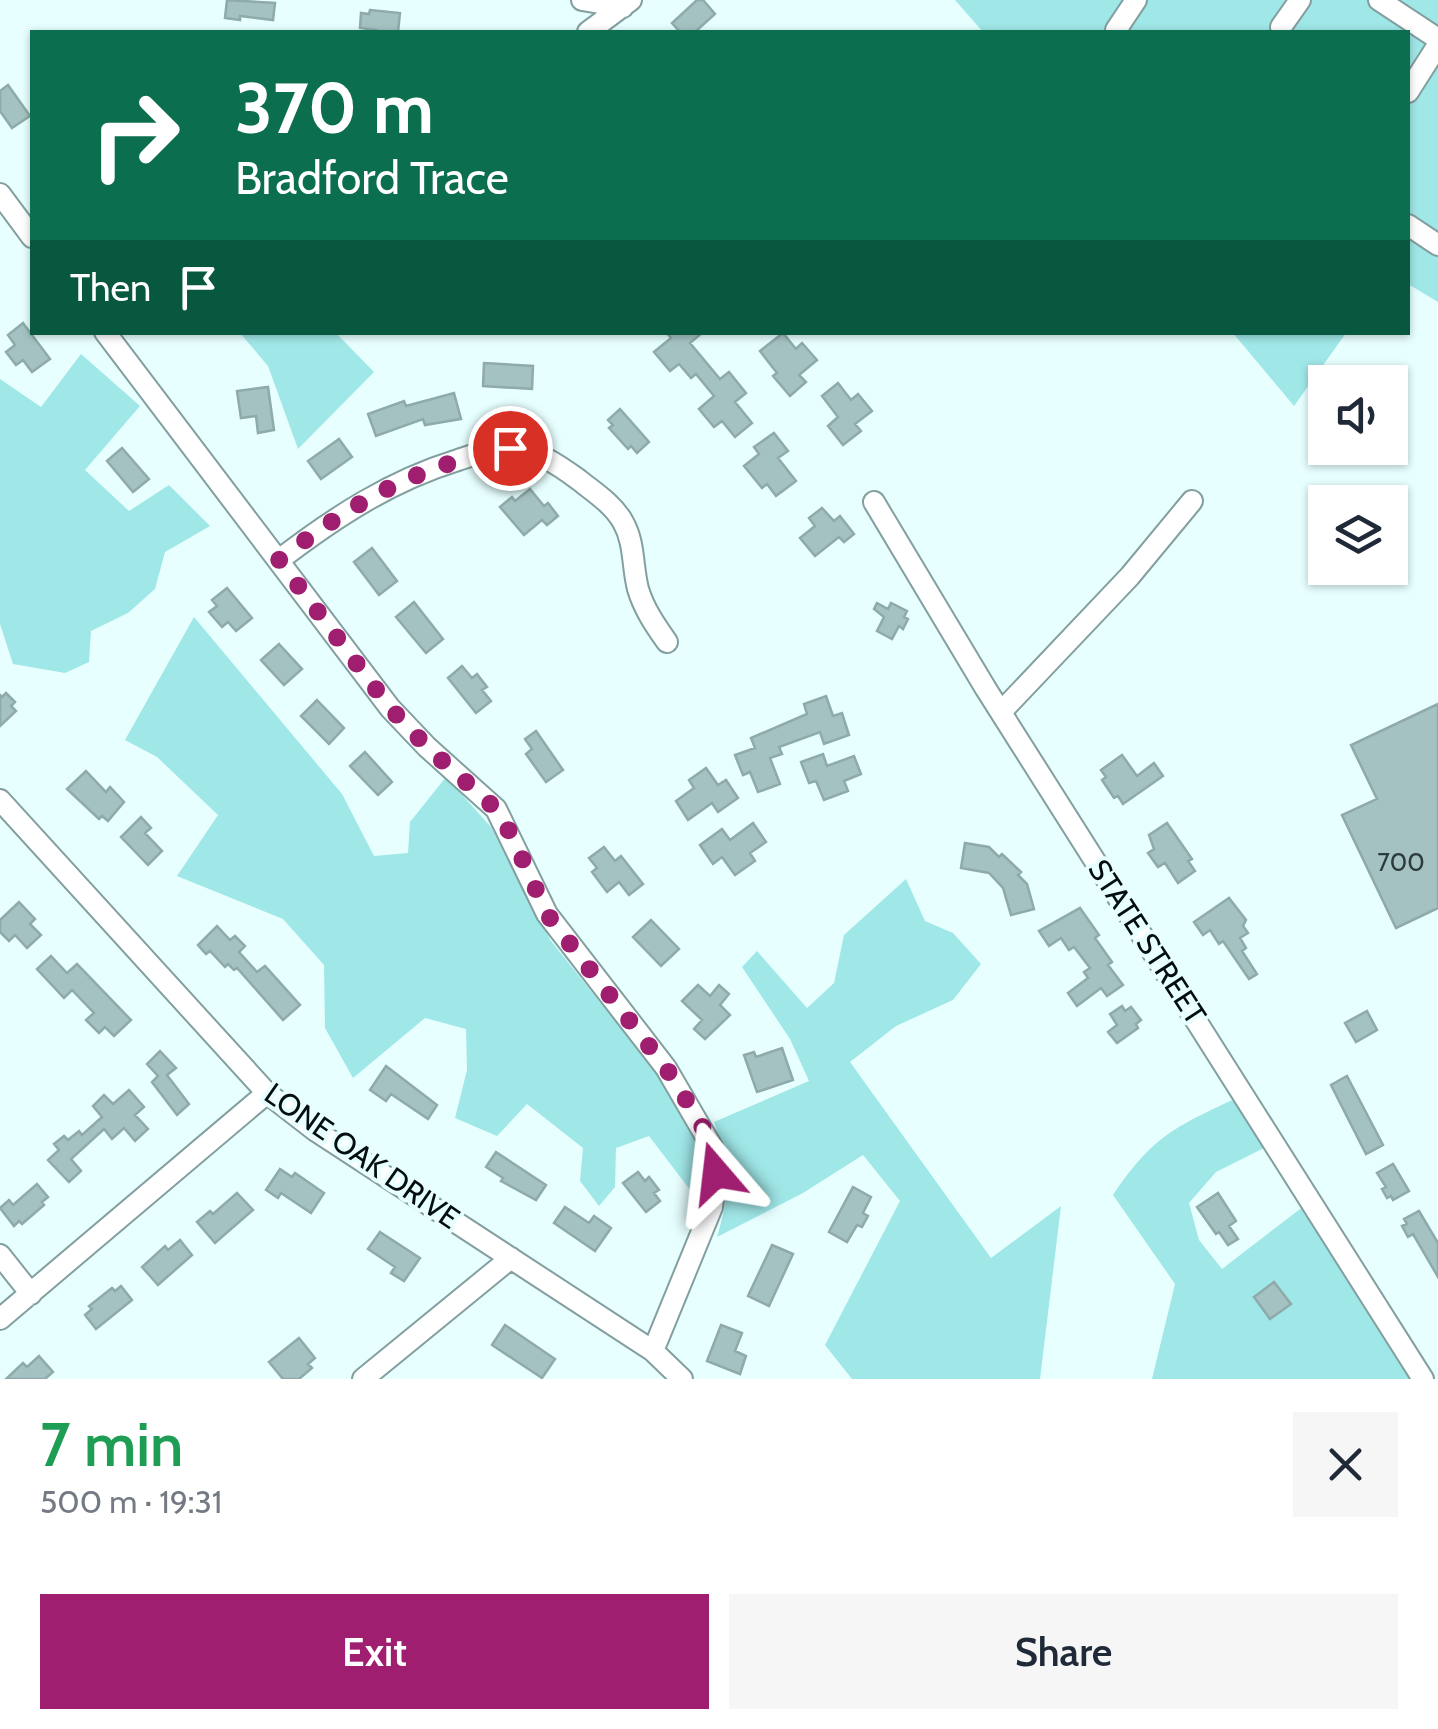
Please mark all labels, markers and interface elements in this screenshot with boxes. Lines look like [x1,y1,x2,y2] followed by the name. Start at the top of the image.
[235,65,434,151] text: 370 m
[70,70,200,200] icon: right
[235,151,509,205] text: Bradford Trace
[171,260,226,315] icon: arrive
[70,264,151,311] text: Then
[1308,365,1408,585] map controls
[1308,365,1408,465] button: sound
[468,406,553,491] pin
[483,421,538,476] icon: arrive
[1308,485,1408,585] button: layers
[1377,847,1425,877] house number: 700
[1080,852,1214,1031] street label: STATE STREET
[258,1075,467,1237] street label: LONE OAK DRIVE
[664,1121,768,1225] position arrow
[40,1408,183,1481] text: 7 min
[1293,1412,1398,1517] button: close
[40,1482,222,1521] text: 500 m · 19:31
[40,1594,709,1709] button: Exit
[729,1594,1398,1709] button: Share

